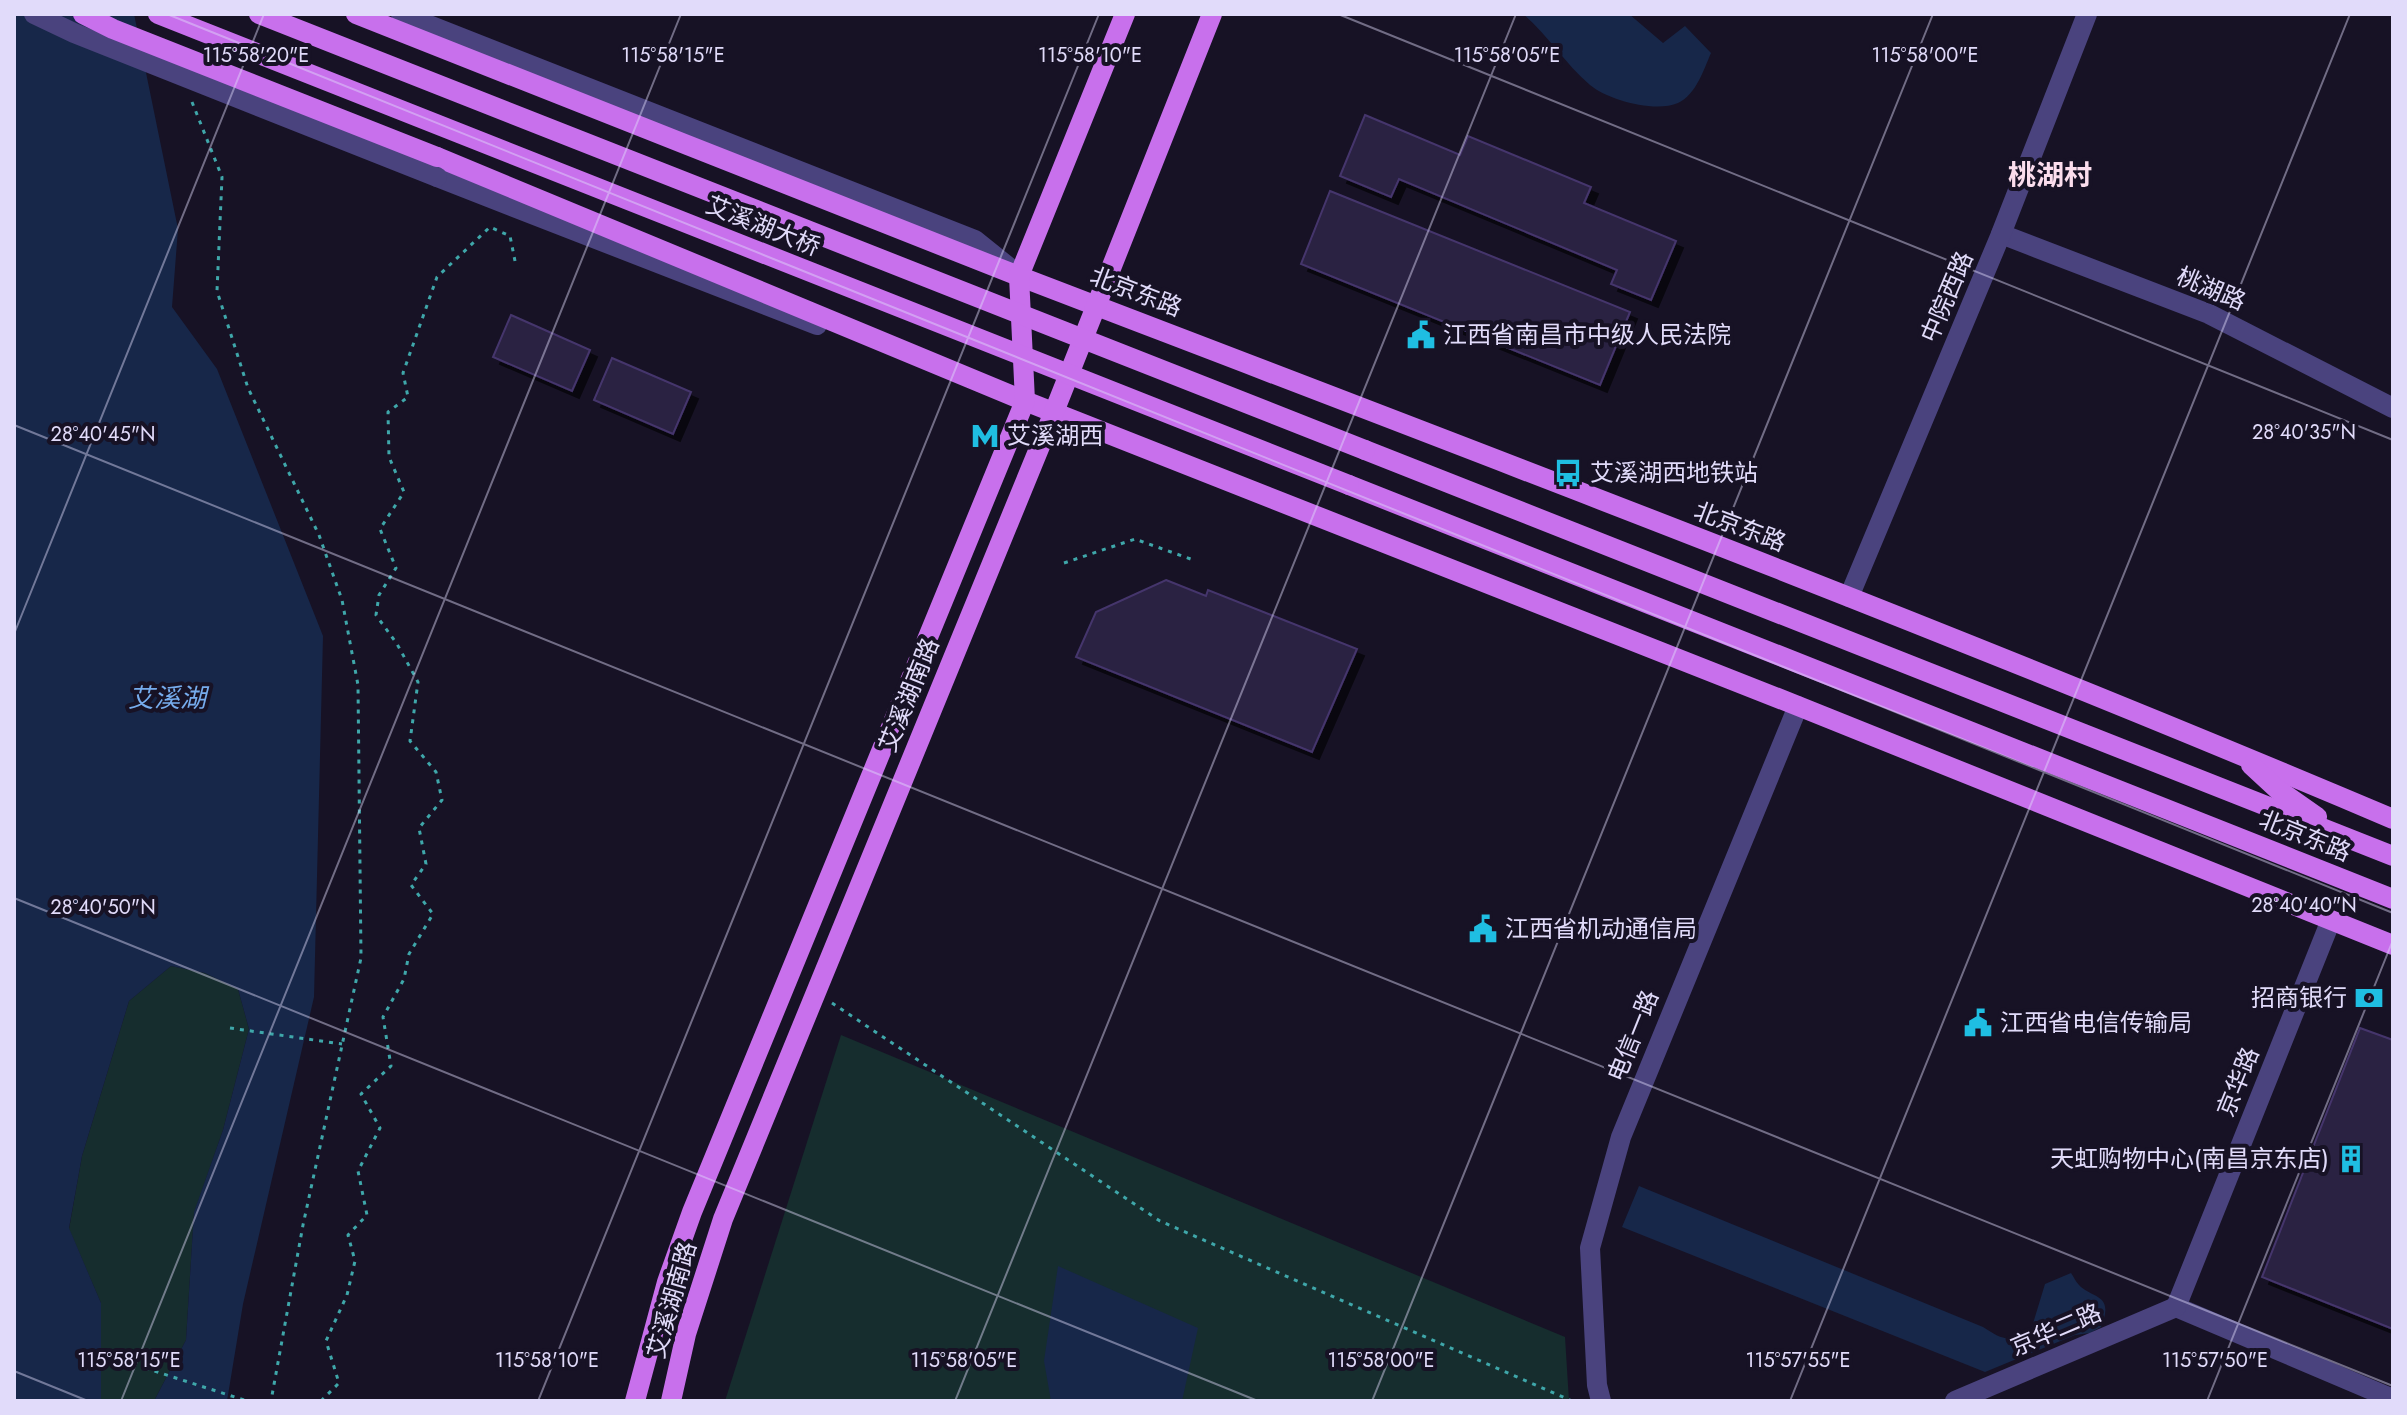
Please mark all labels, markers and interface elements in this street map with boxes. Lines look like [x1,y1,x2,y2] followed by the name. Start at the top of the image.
[203,41,309,70] text: 115°58'20"E
[621,41,725,70] text: 115°58'15"E
[1038,41,1142,70] text: 115°58'10"E
[1454,41,1560,70] text: 115°58'05"E
[1871,41,1979,70] text: 115°58'00"E
[2008,155,2092,196] district label: 桃湖村
[701,187,825,264] street label: 艾溪湖大桥
[1912,246,1981,348] street label: 中院西路
[1085,258,1187,325] street label: 北京东路
[2171,258,2251,319] street label: 桃湖路
[1443,317,1731,352] place label: 江西省南昌市中级人民法院
[1406,320,1436,350] public building icon: 江西省南昌市中级人民法院
[1007,418,1103,453] place label: 艾溪湖西
[2252,418,2356,447] text: 28°40'35"N
[51,420,155,449] text: 28°40'45"N
[970,421,1000,451] metro station icon: 艾溪湖西
[1590,455,1758,490] place label: 艾溪湖西地铁站
[1553,458,1583,488] bus stop icon: 艾溪湖西地铁站
[1689,493,1791,560] street label: 北京东路
[870,633,947,757] street label: 艾溪湖南路
[128,679,210,717] water label: 艾溪湖
[2254,801,2356,870] street label: 北京东路
[2251,891,2357,920] text: 28°40'40"N
[50,893,156,922] text: 28°40'50"N
[1505,911,1697,946] place label: 江西省机动通信局
[1468,914,1498,944] public building icon: 江西省机动通信局
[2251,980,2347,1015] place label: 招商银行
[2354,983,2384,1013] bank icon: 招商银行
[1598,985,1667,1087] street label: 电信一路
[2000,1005,2192,1040] place label: 江西省电信传输局
[1963,1008,1993,1038] public building icon: 江西省电信传输局
[2208,1042,2267,1122] street label: 京华路
[2050,1141,2329,1176] place label: 天虹购物中心(南昌京东店)
[2336,1144,2366,1174] building icon: 天虹购物中心(南昌京东店)
[638,1237,705,1362] street label: 艾溪湖南路
[2005,1295,2107,1364] street label: 京华二路
[77,1346,181,1375] text: 115°58'15"E
[495,1346,599,1375] text: 115°58'10"E
[911,1346,1017,1375] text: 115°58'05"E
[1327,1346,1435,1375] text: 115°58'00"E
[1745,1346,1851,1375] text: 115°57'55"E
[2162,1346,2268,1375] text: 115°57'50"E

